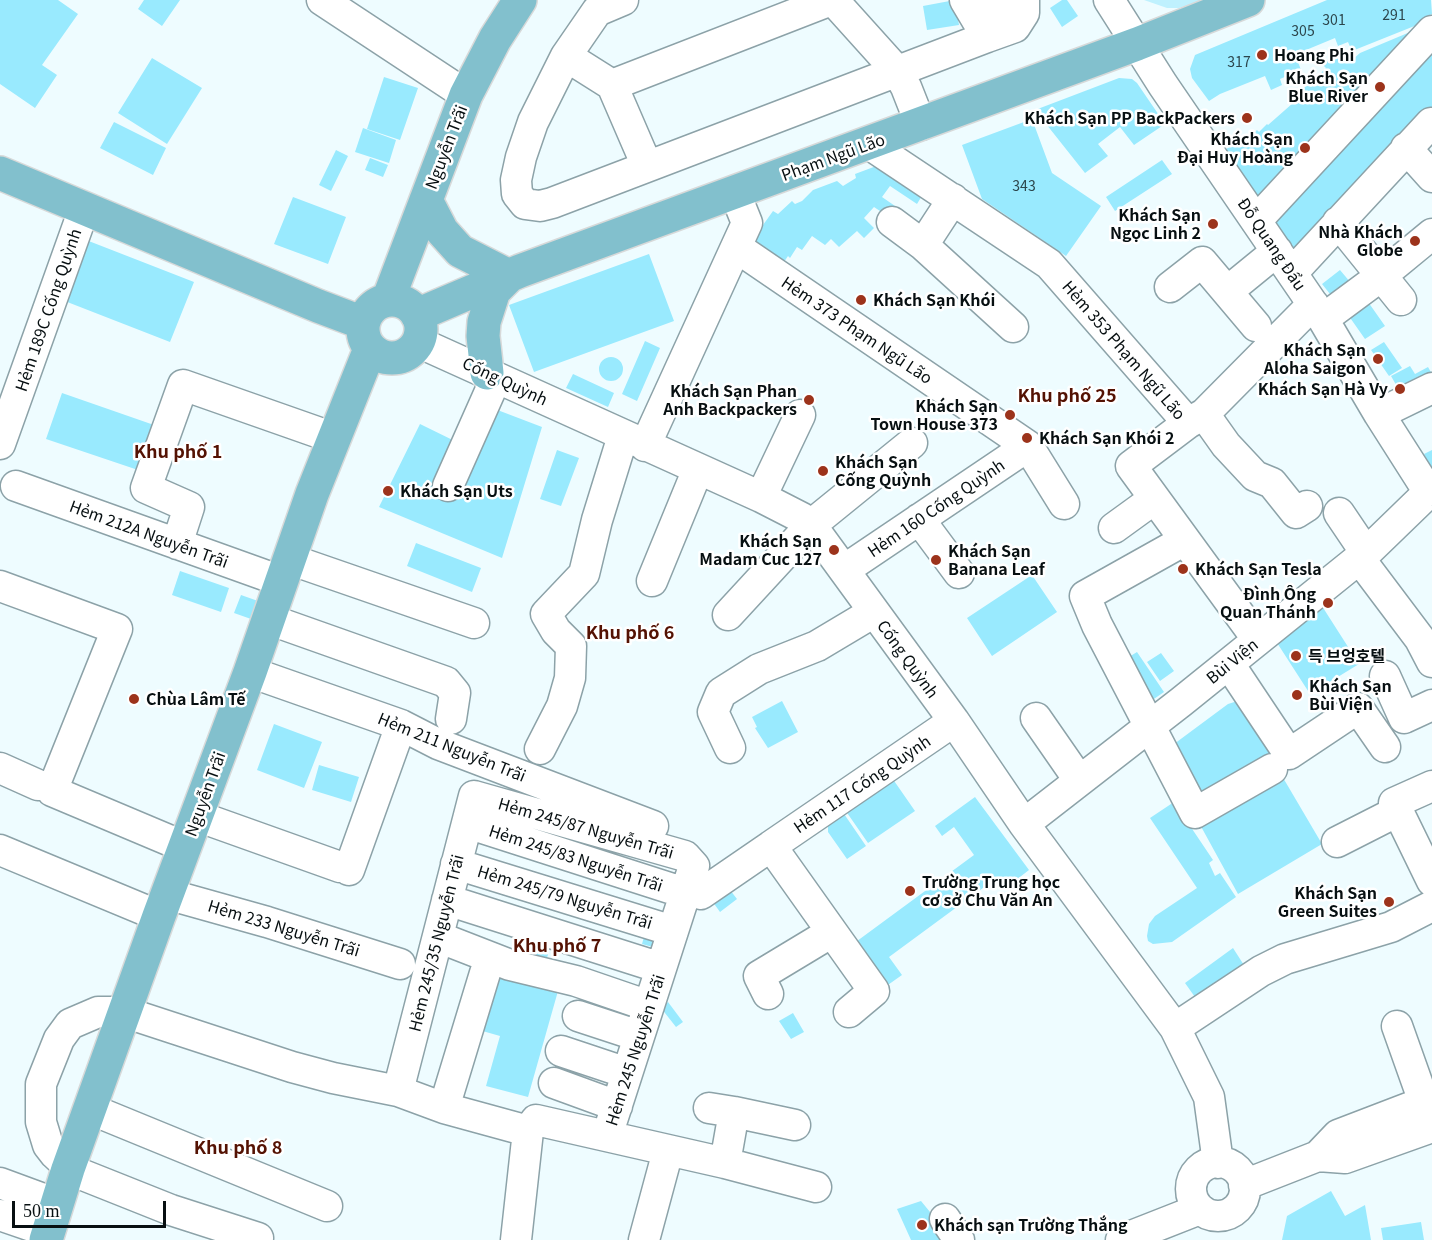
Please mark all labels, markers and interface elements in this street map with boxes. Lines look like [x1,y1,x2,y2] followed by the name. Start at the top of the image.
[1382,7,1406,23] house number: 291
[1322,12,1346,28] house number: 301
[1291,23,1315,39] house number: 305
[1274,45,1354,65] place label: Hoang Phi
[1255,48,1269,62] marker: Hoang Phi
[1227,54,1251,70] house number: 317
[1285,68,1368,106] place label: Khách Sạn Blue River
[1373,80,1387,94] marker: Khách Sạn Blue River
[421,102,471,192] street label: Nguyễn Trãi
[1024,108,1235,128] place label: Khách Sạn PP BackPackers
[1240,111,1254,125] marker: Khách Sạn PP BackPackers
[779,129,887,185] street label: Phạm Ngũ Lão
[1177,129,1293,167] place label: Khách Sạn Đại Huy Hoàng
[1298,141,1312,155] marker: Khách Sạn Đại Huy Hoàng
[1012,178,1036,194] house number: 343
[1234,194,1310,294] street label: Ðỗ Quang Ðẩu
[1110,205,1201,243] place label: Khách Sạn Ngọc Linh 2
[1206,217,1220,231] marker: Khách Sạn Ngọc Linh 2
[1318,222,1403,260] place label: Nhà Khách Globe
[11,226,85,394] street label: Hẻm 189C Cống Quỳnh
[1408,234,1422,248] marker: Nhà Khách Globe
[778,272,936,388] street label: Hẻm 373 Phạm Ngũ Lão
[1058,277,1190,423] street label: Hẻm 353 Phạm Ngũ Lão
[873,290,995,310] place label: Khách Sạn Khói
[854,293,868,307] marker: Khách Sạn Khói
[1264,340,1366,378] place label: Khách Sạn Aloha Saigon
[1371,352,1385,366] marker: Khách Sạn Aloha Saigon
[459,353,551,409] street label: Cống Quỳnh
[1258,379,1388,399] place label: Khách Sạn Hà Vy
[663,381,797,419] place label: Khách Sạn Phan Anh Backpackers
[1393,382,1407,396] marker: Khách Sạn Hà Vy
[1017,384,1117,406] district label: Khu phố 25
[802,393,816,407] marker: Khách Sạn Phan Anh Backpackers
[870,396,998,434] place label: Khách Sạn Town House 373
[1003,408,1017,422] marker: Khách Sạn Town House 373
[1039,428,1174,448] place label: Khách Sạn Khói 2
[1020,431,1034,445] marker: Khách Sạn Khói 2
[134,440,222,462] district label: Khu phố 1
[835,452,931,490] place label: Khách Sạn Cống Quỳnh
[864,455,1008,561] street label: Hẻm 160 Cống Quỳnh
[816,464,830,478] marker: Khách Sạn Cống Quỳnh
[400,481,513,501] place label: Khách Sạn Uts
[381,484,395,498] marker: Khách Sạn Uts
[67,496,231,572] street label: Hẻm 212A Nguyễn Trãi
[699,531,822,569] place label: Khách Sạn Madam Cuc 127
[948,541,1045,579] place label: Khách Sạn Banana Leaf
[827,543,841,557] marker: Khách Sạn Madam Cuc 127
[929,553,943,567] marker: Khách Sạn Banana Leaf
[1195,559,1322,579] place label: Khách Sạn Tesla
[1176,562,1190,576] marker: Khách Sạn Tesla
[1220,584,1316,622] place label: Đình Ông Quan Thánh
[1321,596,1335,610] marker: Đình Ông Quan Thánh
[873,616,943,702] street label: Cống Quỳnh
[586,621,674,643] district label: Khu phố 6
[1202,635,1262,687] street label: Bùi Viện
[1308,646,1385,666] place label: 득 브엉호텔
[1289,649,1303,663] marker: 득 브엉호텔
[1309,676,1392,714] place label: Khách Sạn Bùi Viện
[1290,688,1304,702] marker: Khách Sạn Bùi Viện
[146,689,246,709] place label: Chùa Lâm Tế
[127,692,141,706] marker: Chùa Lâm Tế
[375,709,529,785] street label: Hẻm 211 Nguyễn Trãi
[790,731,934,837] street label: Hẻm 117 Cống Quỳnh
[181,749,229,839] street label: Nguyễn Trãi
[496,794,676,862] street label: Hẻm 245/87 Nguyễn Trãi
[487,821,665,895] street label: Hẻm 245/83 Nguyễn Trãi
[405,852,467,1034] street label: Hẻm 245/35 Nguyễn Trãi
[475,861,655,933] street label: Hẻm 245/79 Nguyễn Trãi
[922,872,1060,910] place label: Trường Trung học cơ sở Chu Văn An
[1278,883,1377,921] place label: Khách Sạn Green Suites
[903,884,917,898] marker: Trường Trung học cơ sở Chu Văn An
[1382,895,1396,909] marker: Khách Sạn Green Suites
[206,896,362,960] street label: Hẻm 233 Nguyễn Trãi
[513,934,601,956] district label: Khu phố 7
[601,972,669,1128] street label: Hẻm 245 Nguyễn Trãi
[194,1136,282,1158] district label: Khu phố 8
[15,1189,170,1227] scale bar
[23,1201,60,1221] text: 50 m
[934,1215,1128,1235] place label: Khách sạn Trường Thắng
[915,1218,929,1232] marker: Khách sạn Trường Thắng

